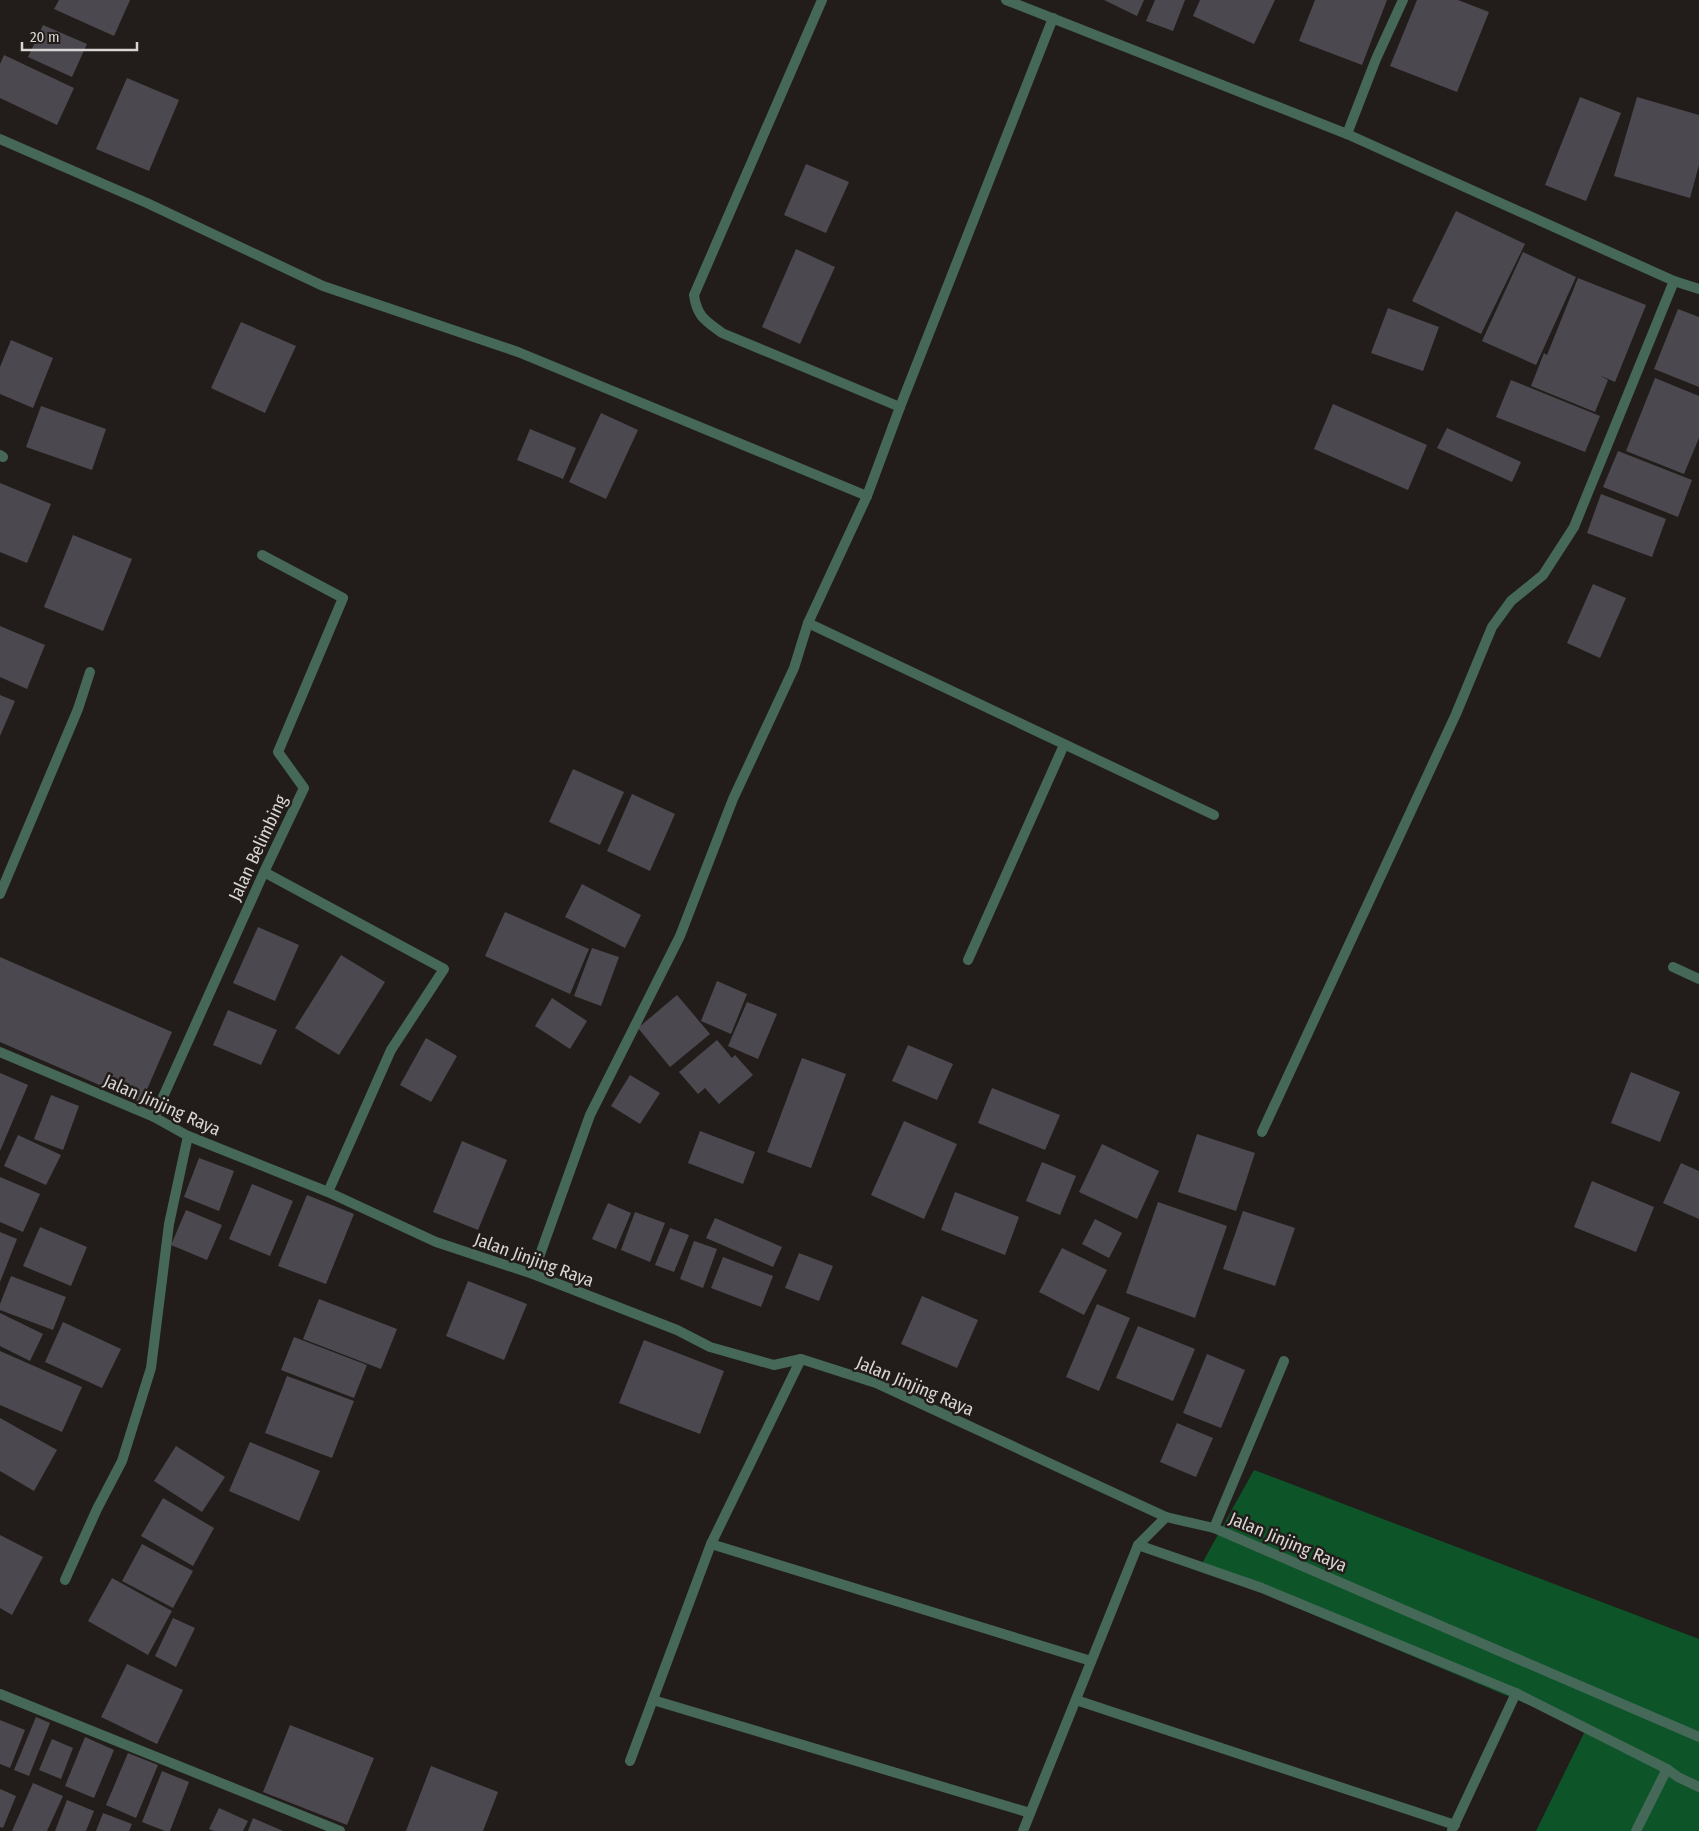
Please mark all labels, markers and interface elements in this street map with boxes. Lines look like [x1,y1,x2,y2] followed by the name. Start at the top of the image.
[22,20,138,52] scale bar
[30,28,60,46] text: 20 m
[224,791,292,905] street label: Jalan Belimbing
[100,1069,224,1141] street label: Jalan Jinjing Raya
[471,1228,597,1292] street label: Jalan Jinjing Raya
[853,1351,977,1421] street label: Jalan Jinjing Raya
[1226,1507,1350,1577] street label: Jalan Jinjing Raya

